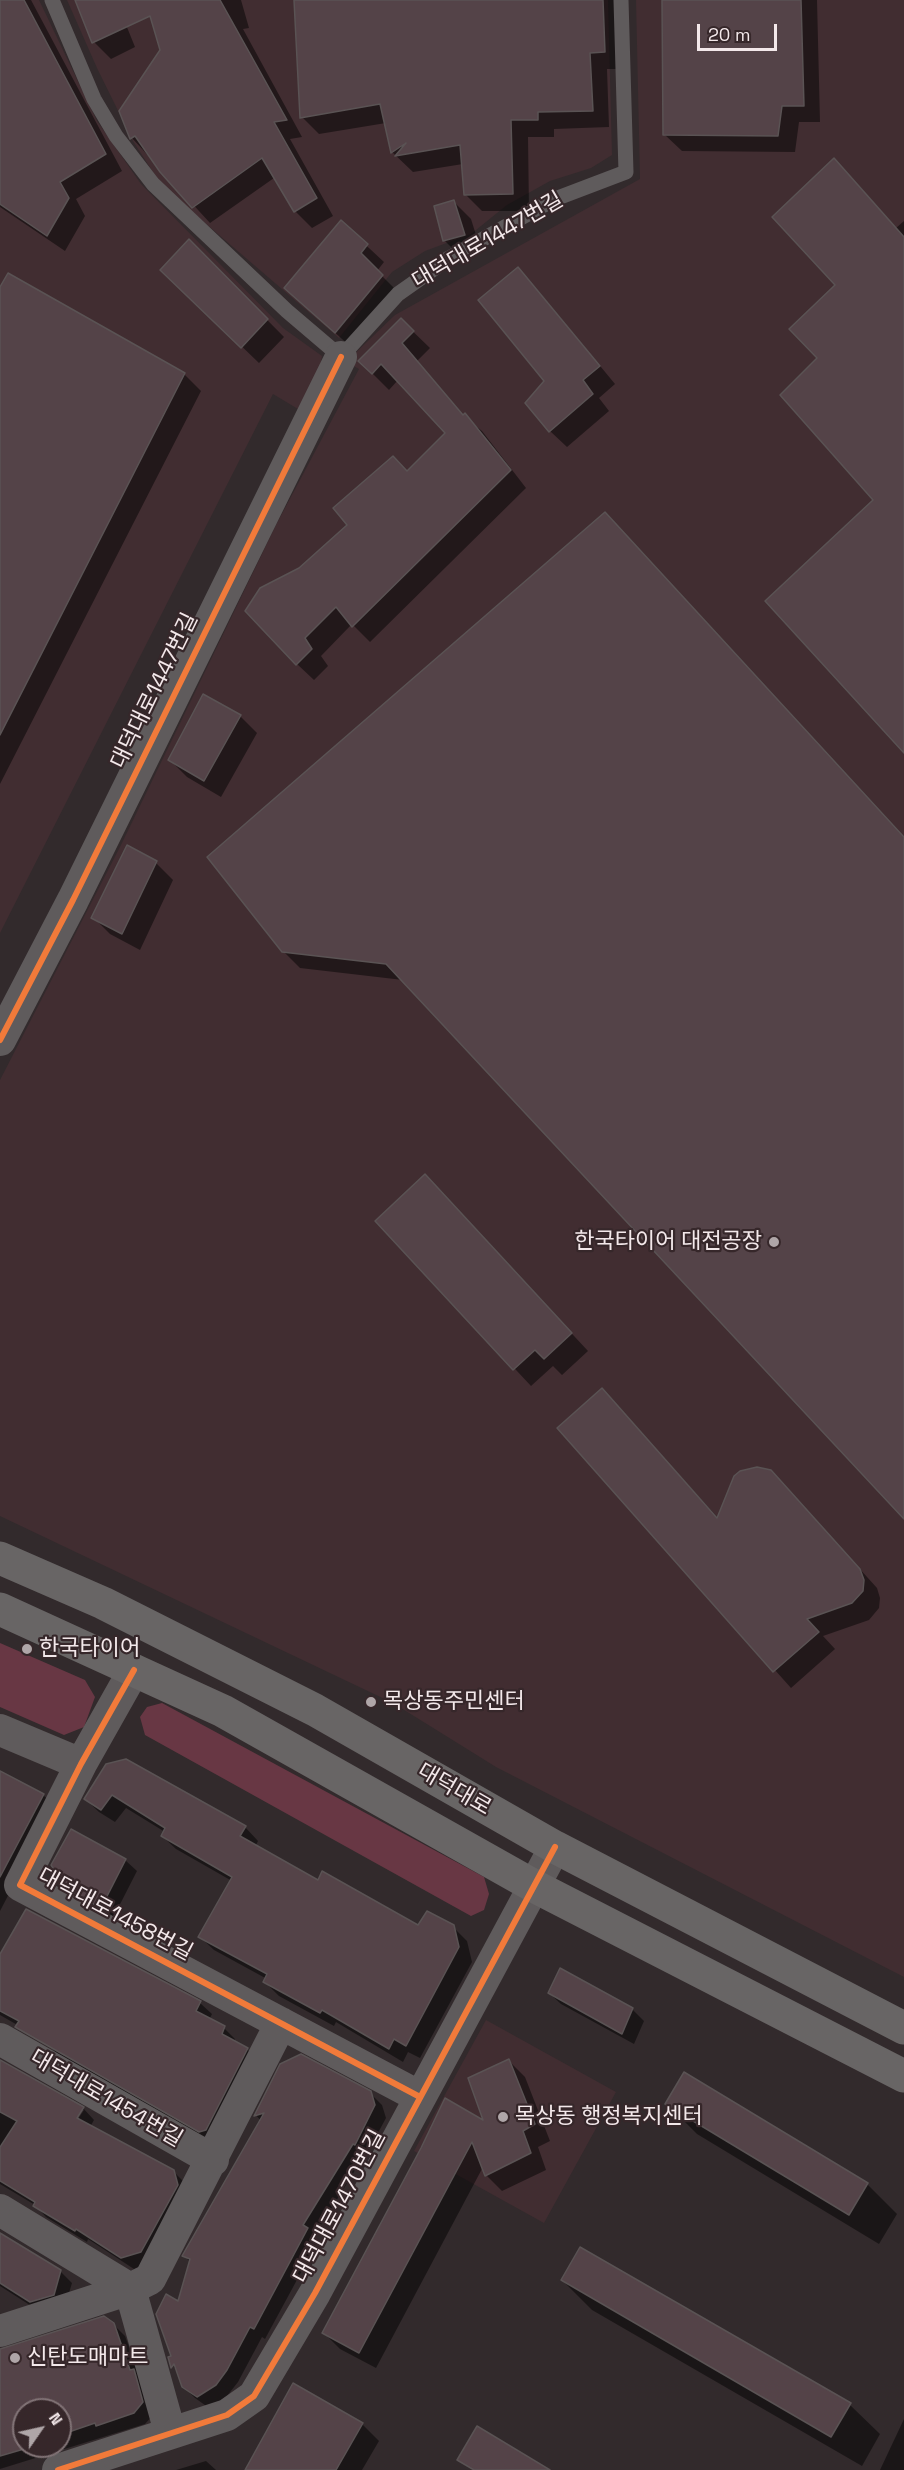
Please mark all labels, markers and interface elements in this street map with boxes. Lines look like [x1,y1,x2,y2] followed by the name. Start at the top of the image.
[700,12,780,50] scale bar
[708,23,751,46] text: 20 m
[408,187,568,295] street label: 대덕대로1447번길
[106,609,204,773] street label: 대덕대로1447번길
[574,1229,762,1255] place label: 한국타이어 대전공장
[767,1235,781,1249] marker: 한국타이어 대전공장
[39,1636,140,1662] place label: 한국타이어
[20,1642,34,1656] marker: 한국타이어
[383,1689,525,1715] place label: 목상동주민센터
[364,1695,378,1709] marker: 목상동주민센터
[412,1758,496,1822] street label: 대덕대로
[33,1863,197,1967] street label: 대덕대로1458번길
[25,2045,187,2153] street label: 대덕대로1454번길
[515,2104,703,2130] place label: 목상동 행정복지센터
[496,2110,510,2124] marker: 목상동 행정복지센터
[288,2126,392,2288] street label: 대덕대로1470번길
[27,2345,148,2371] place label: 신탄도매마트
[8,2351,22,2365] marker: 신탄도매마트
[12,2398,72,2458] north arrow
[44,2408,67,2429] text: N

